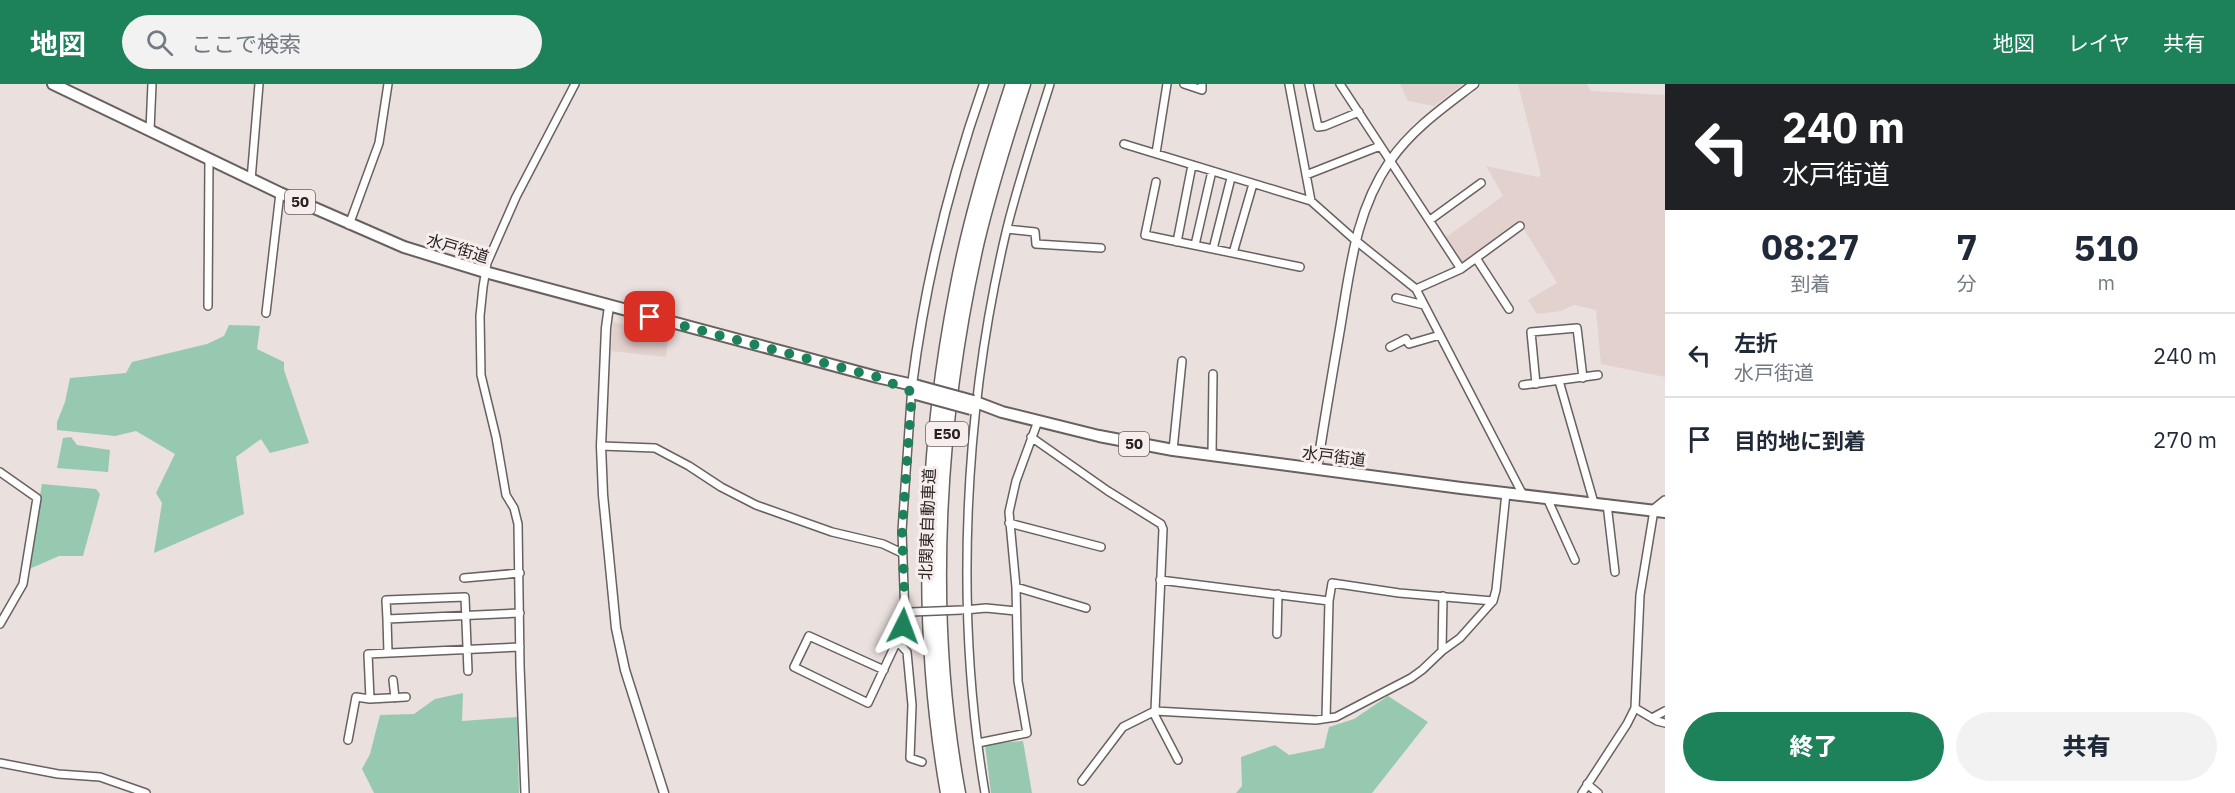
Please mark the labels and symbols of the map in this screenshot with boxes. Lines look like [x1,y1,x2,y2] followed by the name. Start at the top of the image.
[285,190,315,214] road number: 50
[424,229,492,267] street label: 水戸街道
[624,291,675,342] pin
[926,422,968,446] road number: E50
[1119,432,1149,456] road number: 50
[1301,442,1367,470] street label: 水戸街道
[915,468,939,580] street label: 北関東自動車道
[871,594,935,658] position arrow

